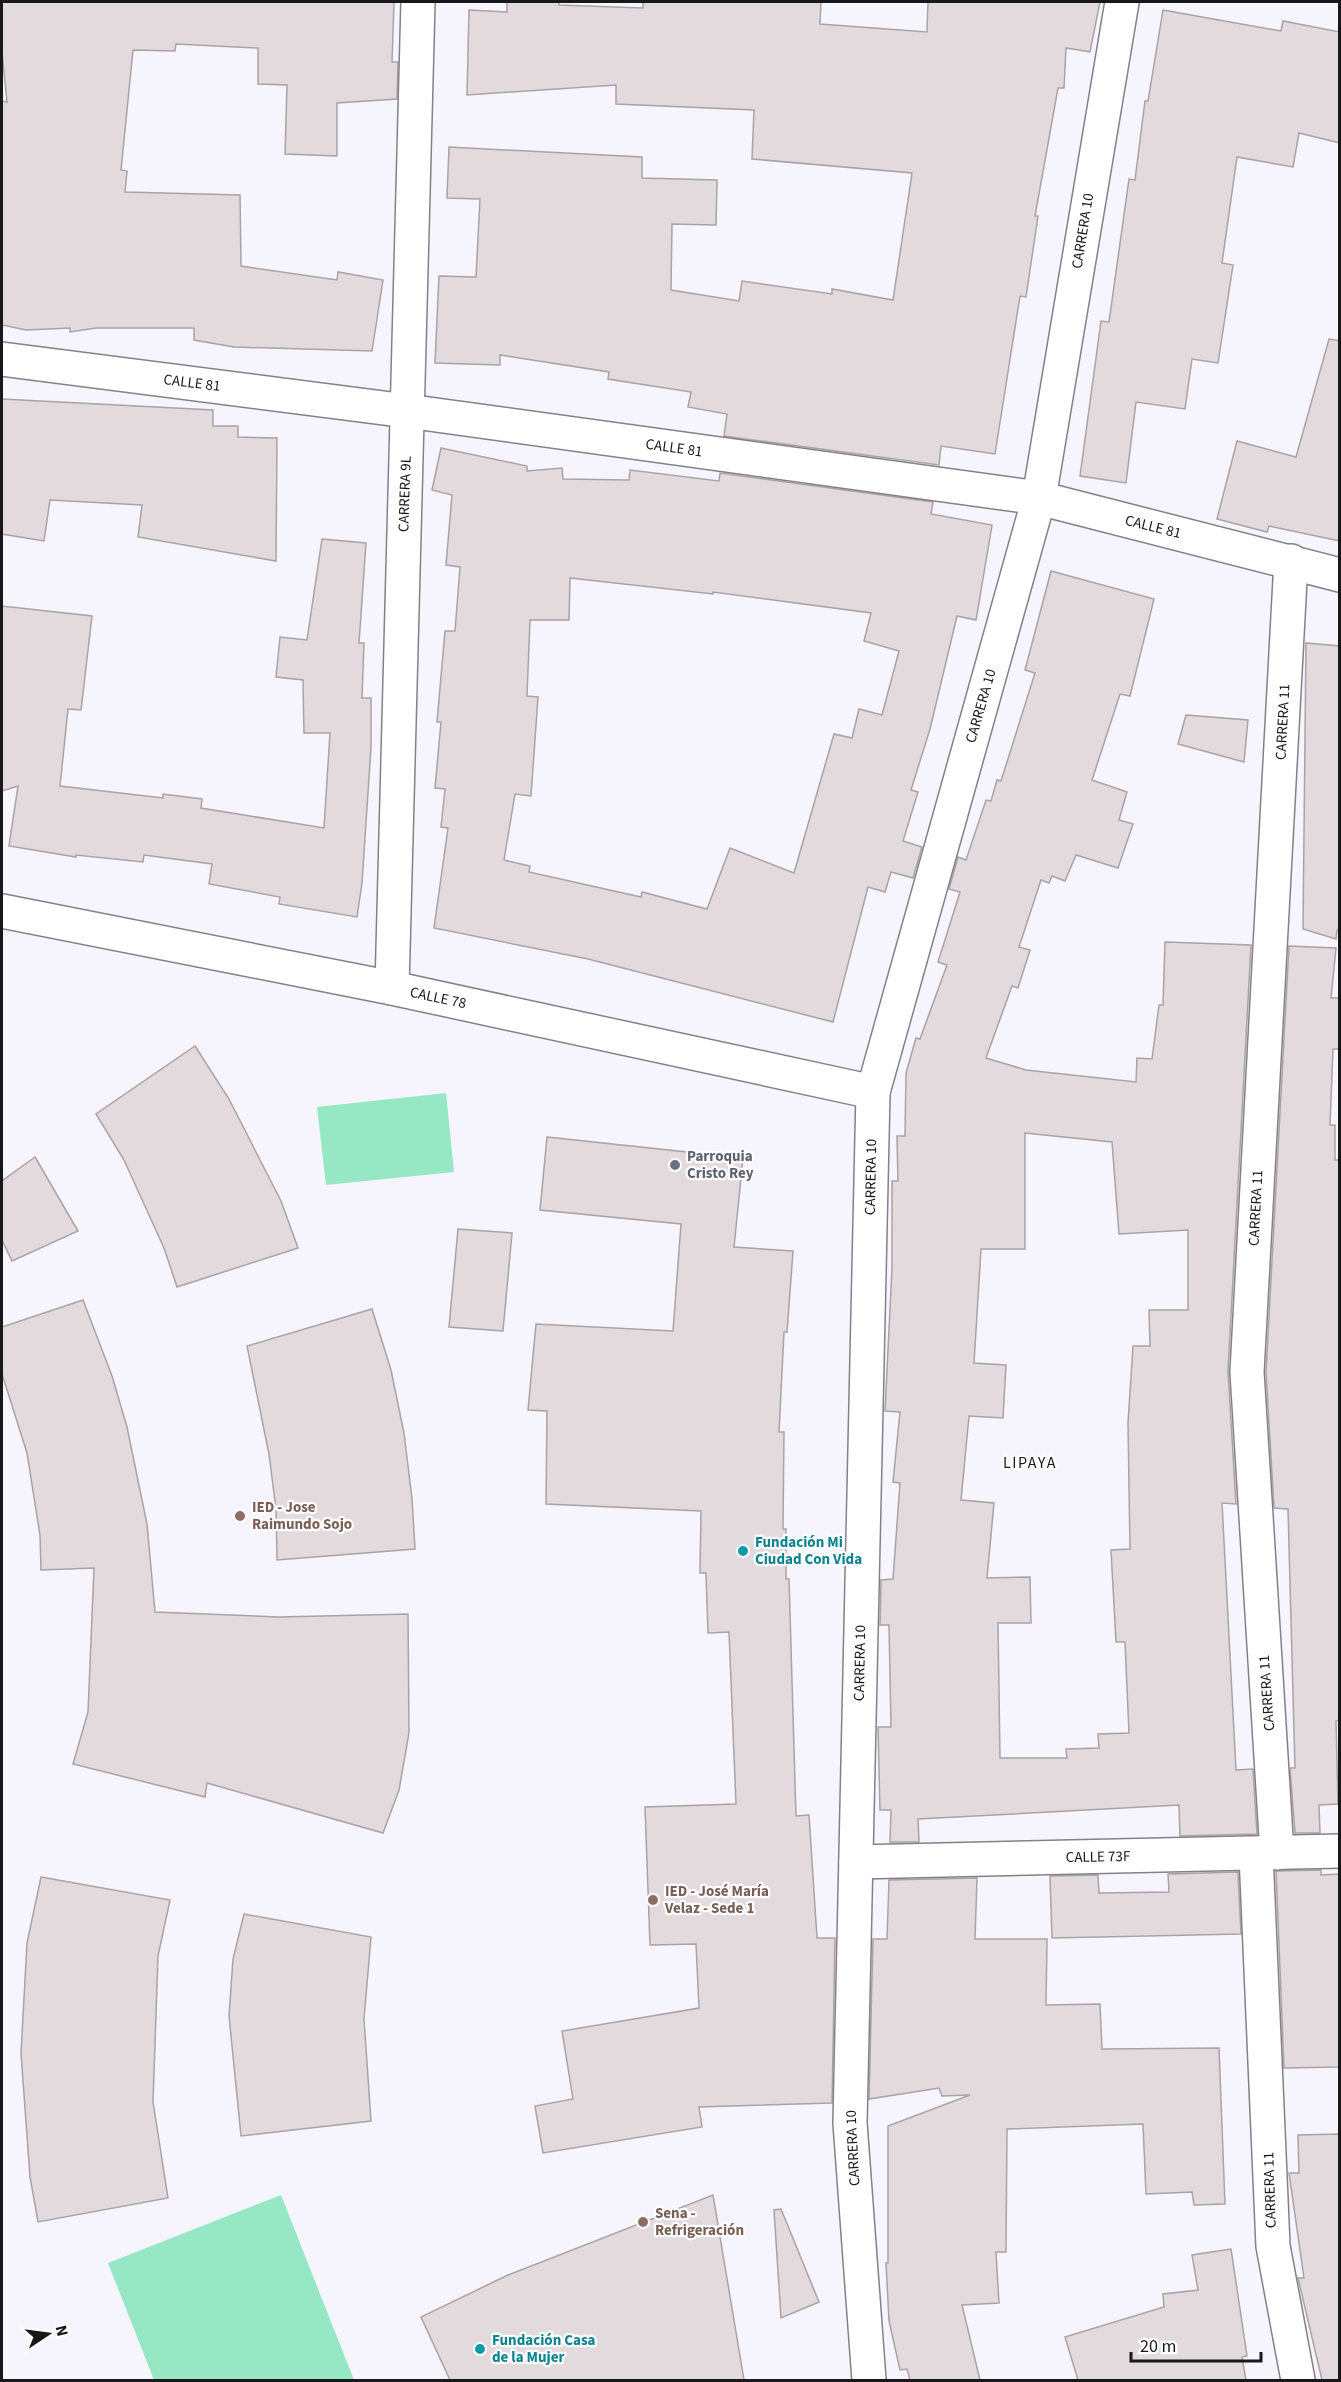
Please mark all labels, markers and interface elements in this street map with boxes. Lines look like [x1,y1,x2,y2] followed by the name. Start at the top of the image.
[1067,192,1099,270] street label: CARRERA 10
[162,369,222,397] street label: CALLE 81
[644,434,704,462] street label: CALLE 81
[393,456,417,532] street label: CARRERA 9L
[1123,510,1183,544] street label: CALLE 81
[960,666,1002,746] street label: CARRERA 10
[1271,683,1295,761] street label: CARRERA 11
[408,982,468,1014] street label: CALLE 78
[860,1139,882,1215] street label: CARRERA 10
[687,1146,754,1184] place label: Parroquia Cristo Rey
[668,1158,682,1172] marker: Parroquia Cristo Rey
[1244,1169,1268,1247] street label: CARRERA 11
[1003,1452,1057,1474] district label: LIPAYA
[252,1497,352,1535] place label: IED - Jose Raimundo Sojo
[233,1509,247,1523] marker: IED - Jose Raimundo Sojo
[755,1532,862,1570] place label: Fundación Mi Ciudad Con Vida
[736,1544,750,1558] marker: Fundación Mi Ciudad Con Vida
[849,1625,871,1701] street label: CARRERA 10
[1254,1654,1280,1732] street label: CARRERA 11
[1066,1846,1131,1868] street label: CALLE 73F
[664,1881,769,1919] place label: IED - José María Velaz - Sede 1
[646,1893,660,1907] marker: IED - José María Velaz - Sede 1
[841,2109,865,2187] street label: CARRERA 10
[1258,2152,1282,2228] street label: CARRERA 11
[655,2203,744,2241] place label: Sena - Refrigeración
[636,2215,650,2229] marker: Sena - Refrigeración
[18,2304,78,2364] north arrow
[50,2323,74,2339] text: N
[1131,2325,1262,2363] scale bar
[492,2330,596,2368] place label: Fundación Casa de la Mujer
[1140,2334,1176,2359] text: 20 m
[473,2342,487,2356] marker: Fundación Casa de la Mujer

